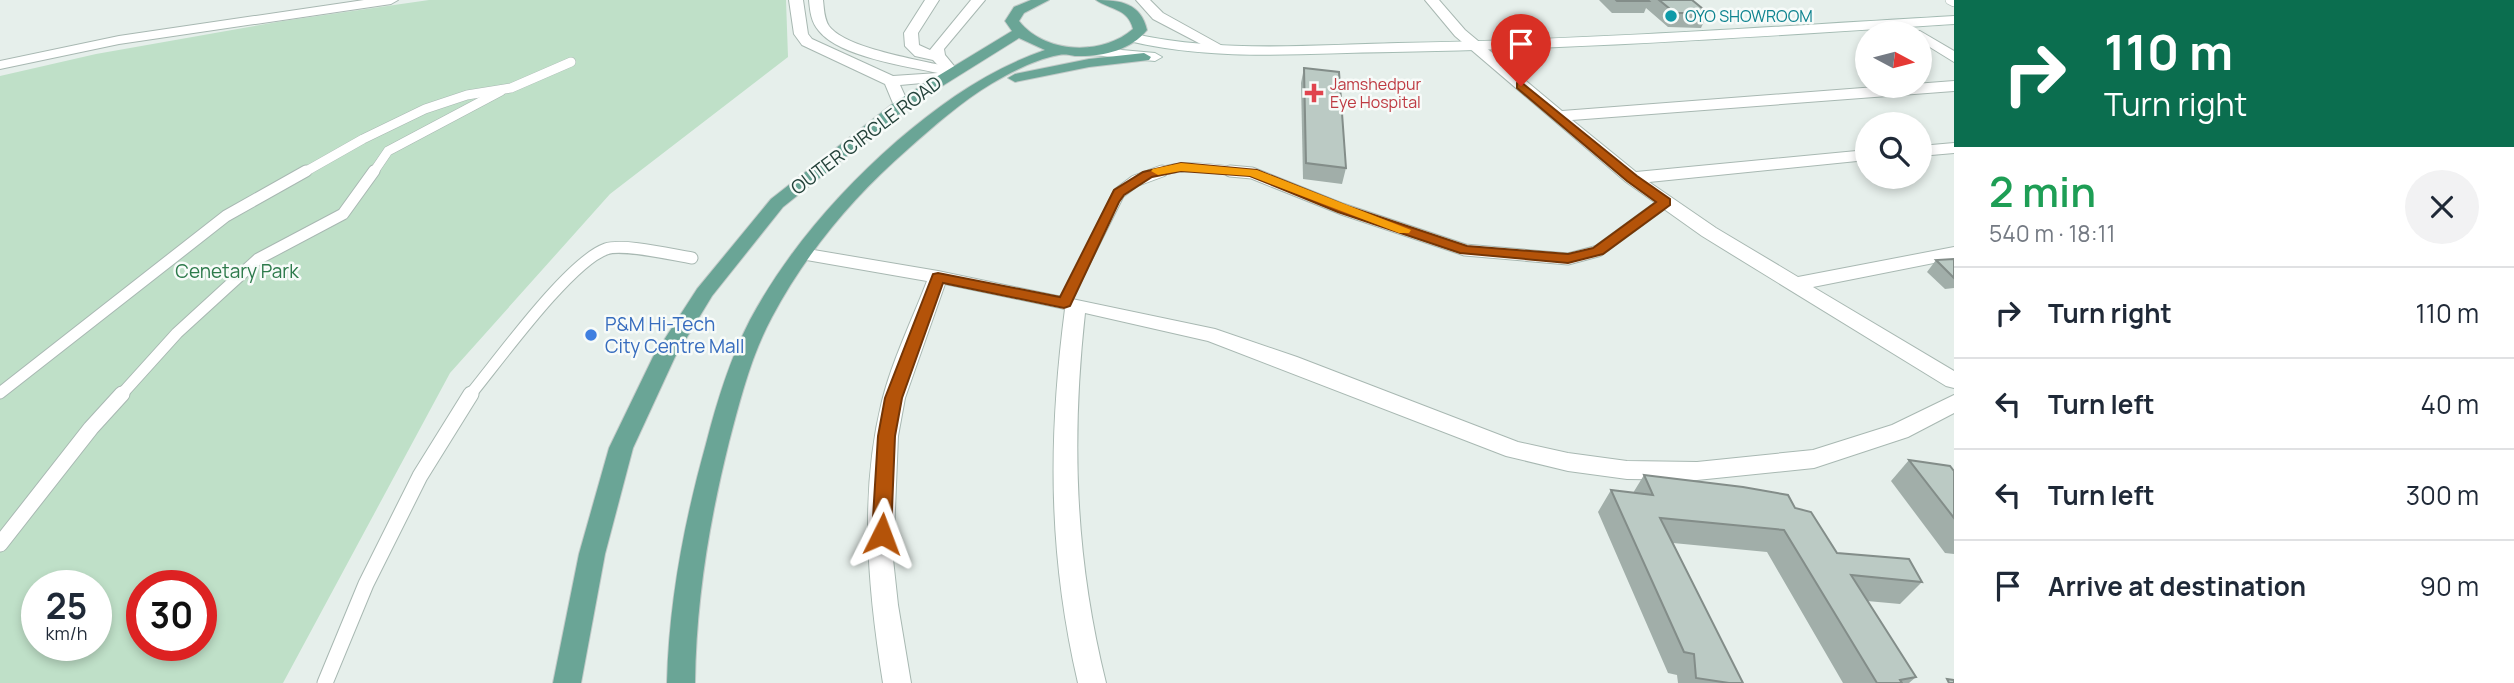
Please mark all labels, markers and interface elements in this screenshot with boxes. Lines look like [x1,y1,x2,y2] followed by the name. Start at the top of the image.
[1685,5,1813,27] place label: OYO SHOWROOM
[1663,8,1679,24] marker: OYO SHOWROOM
[1491,14,1551,86] pin
[2104,18,2233,85] text: 110 m
[1855,21,1932,98] north arrow
[1855,21,1932,189] map controls
[1502,25,1540,63] icon: arrive
[1989,28,2080,119] icon: right
[785,70,947,200] street label: OUTER CIRCLE ROAD
[1330,73,1422,113] place label: Jamshedpur Eye Hospital
[2104,82,2247,126] text: Turn right
[1304,83,1324,103] marker: Jamshedpur Eye Hospital
[1855,112,1932,189] button: search
[1989,162,2096,220] text: 2 min
[2405,170,2479,244] button: close
[1989,217,2116,249] text: 540 m · 18:11
[175,258,299,284] park label: Cenetary Park
[1989,294,2027,332] icon: right
[2048,295,2172,331] text: Turn right
[2416,295,2479,331] text: 110 m
[605,311,744,359] place label: P&M Hi-Tech City Centre Mall
[583,327,599,343] marker: P&M Hi-Tech City Centre Mall
[1989,385,2027,423] icon: left
[2048,386,2155,422] text: Turn left
[2421,386,2479,422] text: 40 m
[1989,476,2027,514] icon: left
[2048,477,2155,513] text: Turn left
[2406,477,2479,513] text: 300 m
[845,497,919,571] position arrow
[1989,567,2027,605] icon: arrive
[2048,568,2306,604] text: Arrive at destination
[2420,568,2479,604] text: 90 m
[126,570,217,661] speed limit sign: 30
[46,582,87,630] text: 25
[46,621,87,645] text: km/h

